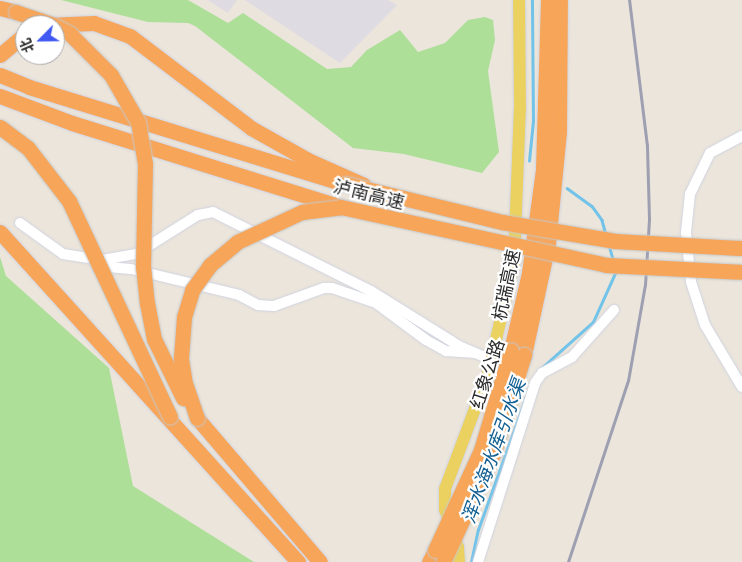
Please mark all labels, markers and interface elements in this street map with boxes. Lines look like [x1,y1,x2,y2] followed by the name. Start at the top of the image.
[15,15,65,65] north arrow
[16,36,37,55] text: 北
[331,175,407,213] street label: 泸南高速
[488,248,524,322] street label: 杭瑞高速
[466,336,508,412] street label: 红象公路
[456,376,530,526] water label: 浑水海水库引水渠

